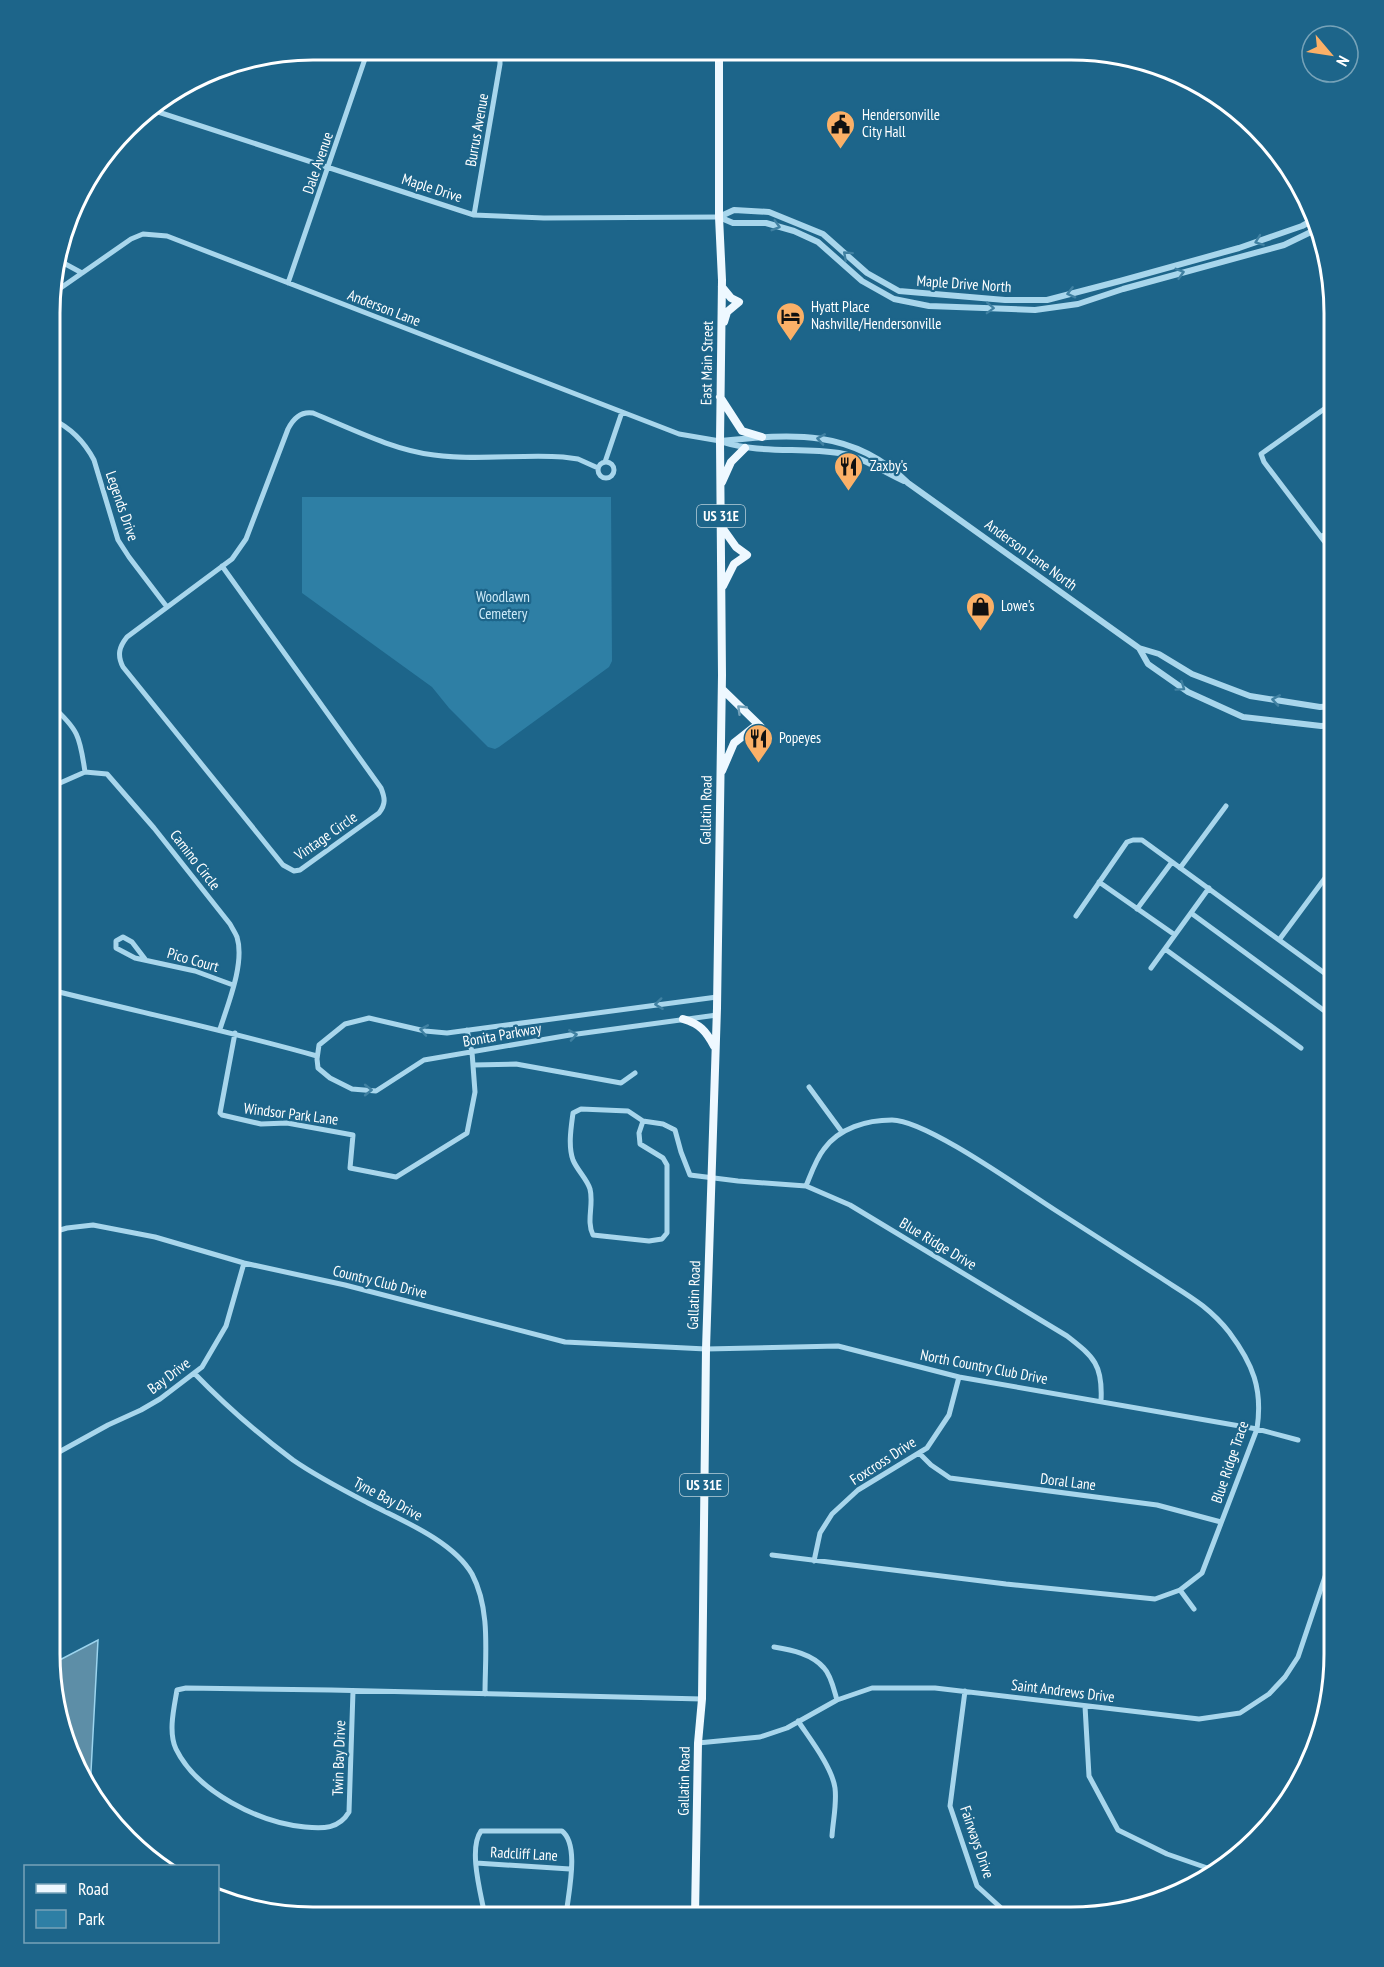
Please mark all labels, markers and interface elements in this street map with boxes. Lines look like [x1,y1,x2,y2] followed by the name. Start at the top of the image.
[1300,24,1360,84] north arrow
[1332,53,1354,70] text: N
[461,92,492,168] street label: Burrus Avenue
[862,105,940,141] place label: Hendersonville City Hall
[825,108,857,150] public building icon: Hendersonville City Hall
[298,129,337,196] street label: Dale Avenue
[400,169,465,206] street label: Maple Drive
[771,219,781,232] one-way arrow
[1254,234,1265,247] one-way arrow
[843,251,854,262] one-way arrow
[1175,268,1185,281] one-way arrow
[916,271,1012,296] street label: Maple Drive North
[345,285,423,330] street label: Anderson Lane
[1066,286,1076,299] one-way arrow
[811,297,941,333] place label: Hyatt Place Nashville/Hendersonville
[774,300,806,342] hotel icon: Hyatt Place Nashville/Hendersonville
[985,302,994,315] one-way arrow
[696,321,717,405] street label: East Main Street
[816,434,825,446] one-way arrow
[833,450,865,492] restaurant icon: Zaxby's
[870,456,908,475] place label: Zaxby's
[102,468,143,543] street label: Legends Drive
[697,505,745,527] road number: US 31E
[981,515,1081,594] street label: Anderson Lane North
[476,587,530,623] park label: Woodlawn Cemetery
[964,590,996,632] shop icon: Lowe's
[1001,596,1035,615] place label: Lowe's
[1175,679,1185,691] one-way arrow
[1272,695,1281,707] one-way arrow
[738,705,748,716] one-way arrow
[742,722,774,764] restaurant icon: Popeyes
[779,728,821,747] place label: Popeyes
[695,775,716,845] street label: Gallatin Road
[290,807,361,865] street label: Vintage Circle
[166,826,225,894] street label: Camino Circle
[165,943,221,976] street label: Pico Court
[654,998,664,1010] one-way arrow
[461,1018,543,1051] street label: Bonita Parkway
[420,1024,430,1037] one-way arrow
[569,1029,578,1041] one-way arrow
[364,1084,373,1096] one-way arrow
[243,1098,339,1129] street label: Windsor Park Lane
[896,1213,980,1274] street label: Blue Ridge Drive
[683,1260,704,1330] street label: Gallatin Road
[331,1261,429,1302] street label: Country Club Drive
[919,1345,1049,1388] street label: North Country Club Drive
[144,1353,194,1398] street label: Bay Drive
[1207,1418,1252,1505] street label: Blue Ridge Trace
[846,1432,919,1489] street label: Foxcross Drive
[1039,1469,1097,1494] street label: Doral Lane
[350,1472,426,1525] street label: Tyne Bay Drive
[680,1474,728,1496] road number: US 31E
[1010,1675,1116,1706] street label: Saint Andrews Drive
[328,1720,349,1796] street label: Twin Bay Drive
[673,1746,694,1816] street label: Gallatin Road
[956,1803,999,1881] street label: Fairways Drive
[490,1842,558,1865] street label: Radcliff Lane
[24,1865,219,1943] legend
[78,1877,109,1900] text: Road
[78,1907,105,1930] text: Park

